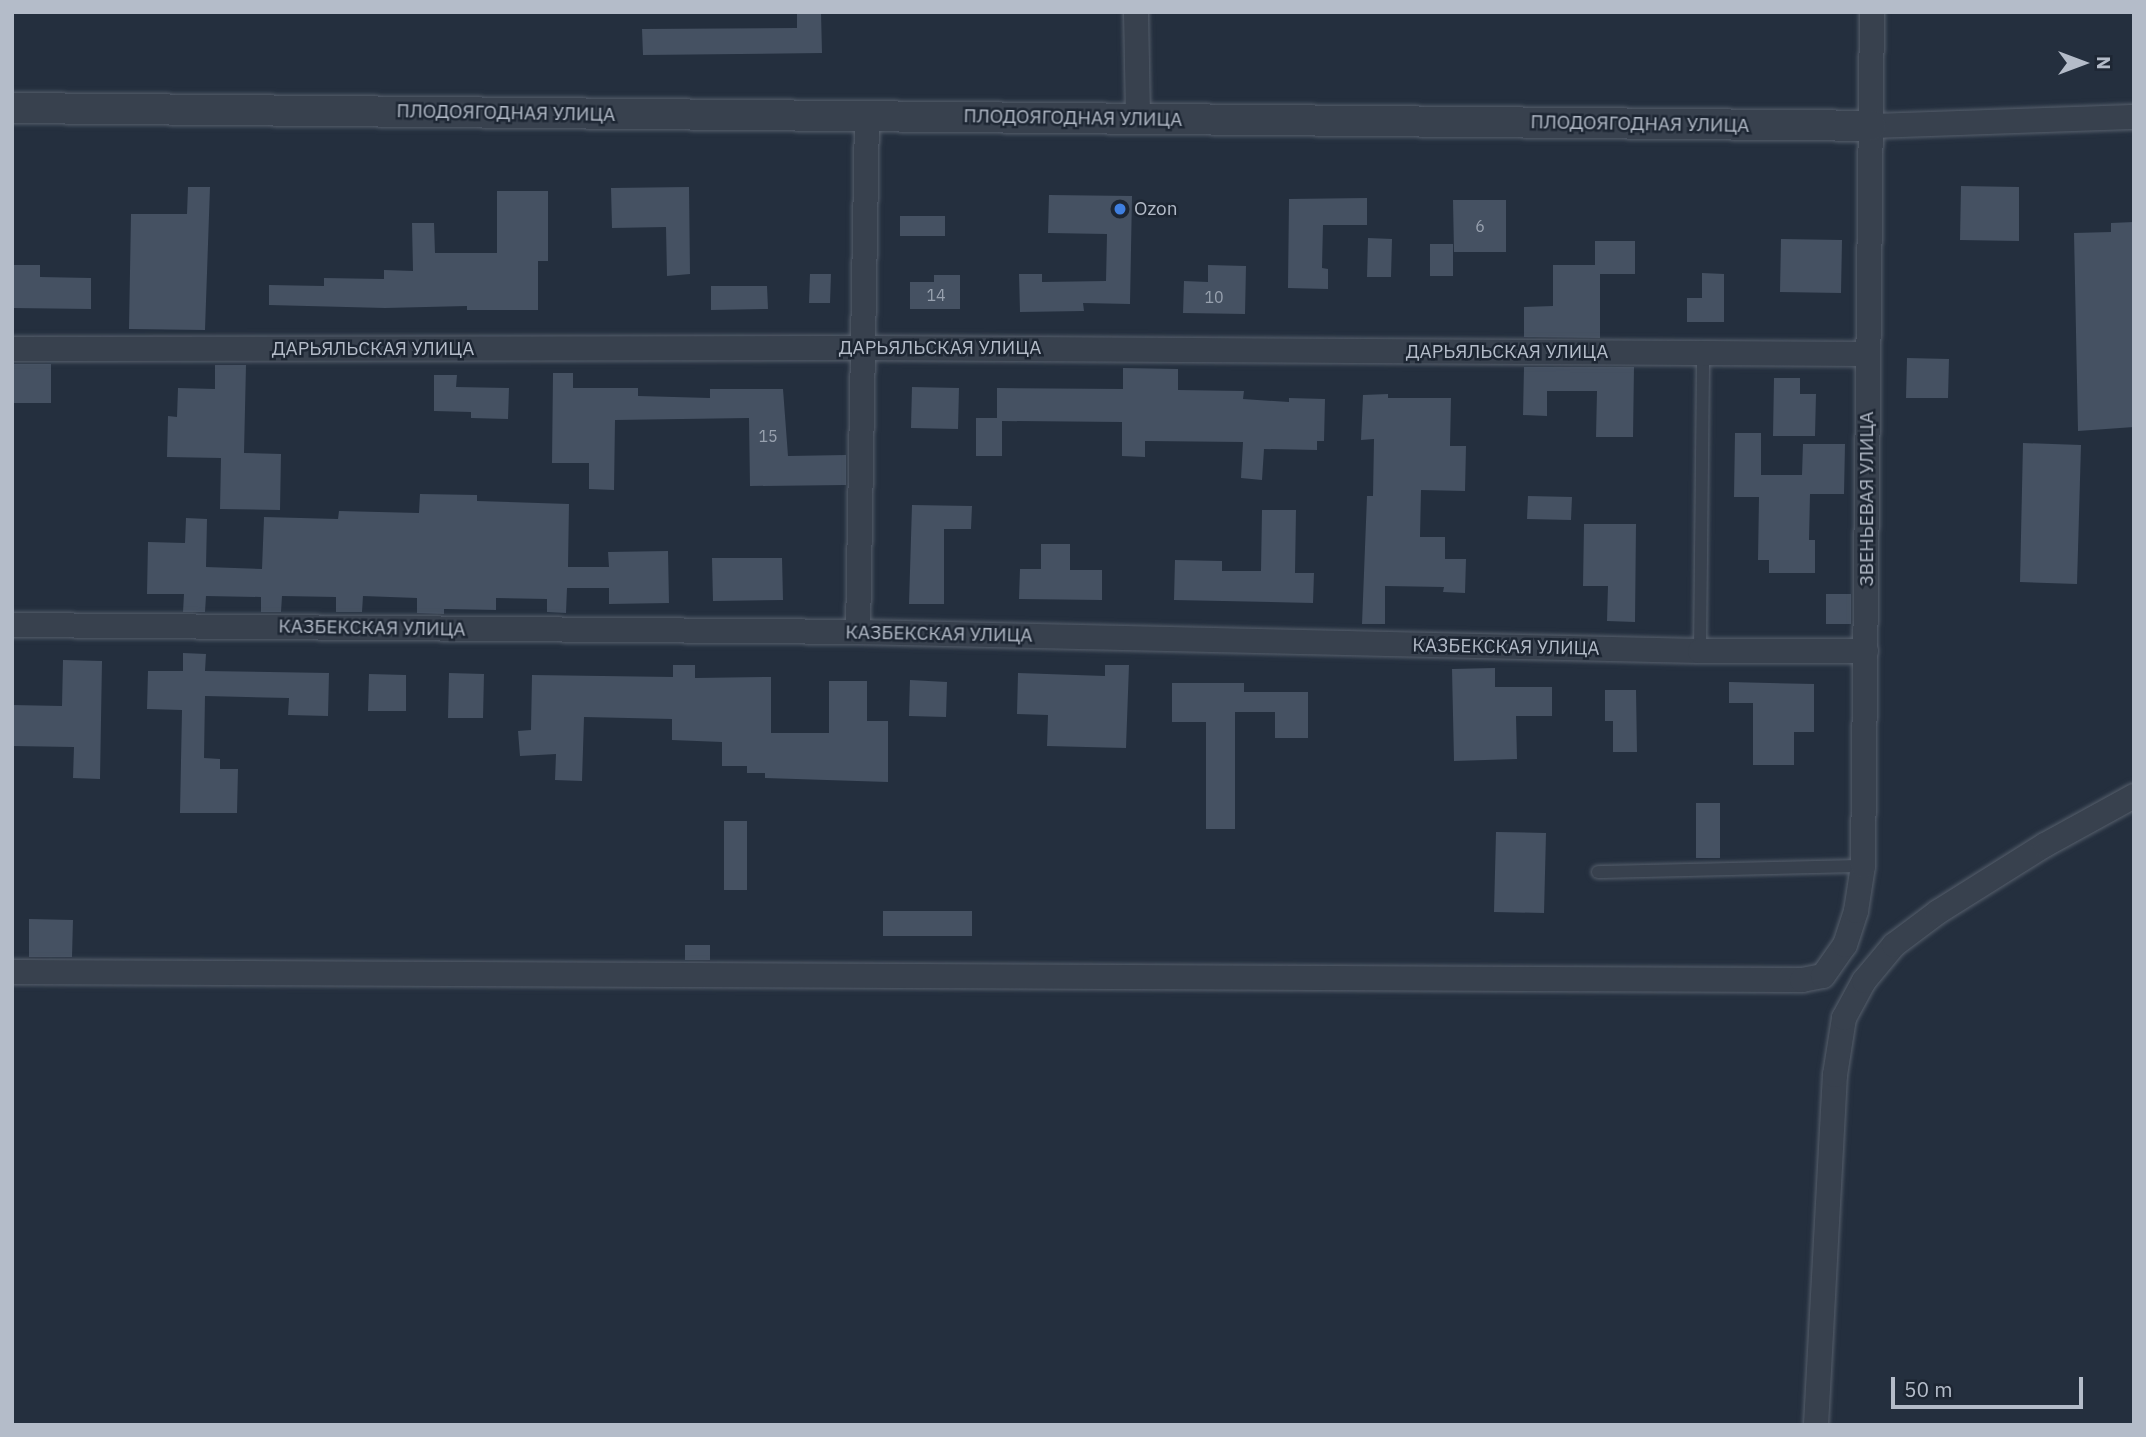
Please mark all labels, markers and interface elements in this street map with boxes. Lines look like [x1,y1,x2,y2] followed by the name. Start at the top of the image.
[2048,28,2118,98] north arrow
[2092,56,2116,70] text: N
[396,100,616,126] street label: ПЛОДОЯГОДНАЯ УЛИЦА
[963,105,1183,131] street label: ПЛОДОЯГОДНАЯ УЛИЦА
[1530,111,1750,137] street label: ПЛОДОЯГОДНАЯ УЛИЦА
[1134,198,1178,220] place label: Ozon
[1112,201,1128,217] marker: Ozon
[1475,216,1485,236] house number: 6
[926,285,946,305] house number: 14
[1204,287,1224,307] house number: 10
[839,337,1041,359] street label: ДАРЬЯЛЬСКАЯ УЛИЦА
[272,338,474,360] street label: ДАРЬЯЛЬСКАЯ УЛИЦА
[1406,341,1608,363] street label: ДАРЬЯЛЬСКАЯ УЛИЦА
[1856,411,1878,587] street label: ЗВЕНЬЕВАЯ УЛИЦА
[758,426,778,446] house number: 15
[278,615,466,641] street label: КАЗБЕКСКАЯ УЛИЦА
[845,621,1033,647] street label: КАЗБЕКСКАЯ УЛИЦА
[1412,634,1600,660] street label: КАЗБЕКСКАЯ УЛИЦА
[1894,1364,2086,1408] scale bar
[1904,1375,1953,1403] text: 50 m

